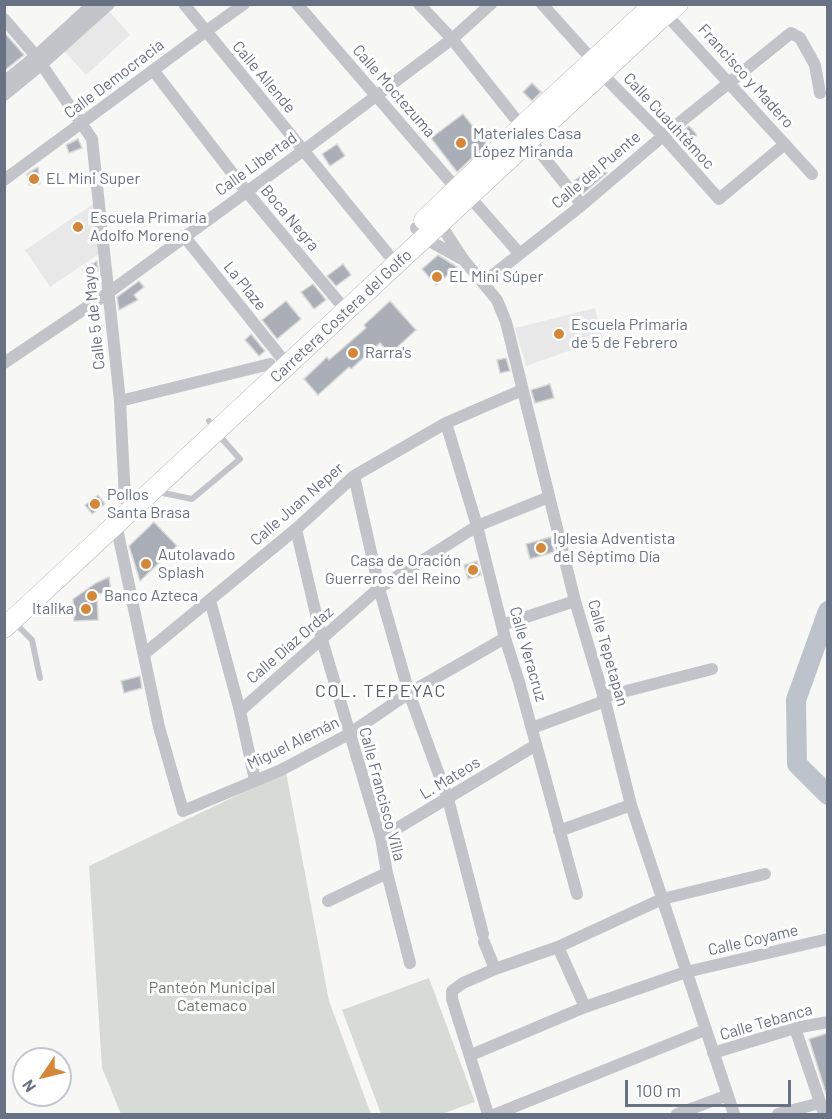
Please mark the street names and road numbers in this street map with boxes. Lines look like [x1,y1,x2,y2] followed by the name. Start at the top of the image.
[694,20,798,132] street label: Francisco y Madero
[60,35,168,123] street label: Calle Democracia
[228,37,300,117] street label: Calle Allende
[349,41,439,141] street label: Calle Moctezuma
[619,69,719,173] street label: Calle Cuauhtémoc
[548,127,644,213] street label: Calle del Puente
[212,128,300,200] street label: Calle Libertad
[257,181,323,255] street label: Boca Negra
[266,245,416,387] street label: Carretera Costera del Golfo
[219,258,271,314] street label: La Plaze
[79,265,109,371] street label: Calle 5 de Mayo
[247,458,347,550] street label: Calle Juan Neper
[584,597,632,709] street label: Calle Tepetapan
[243,602,337,688] street label: Calle Díaz Ordaz
[505,604,551,704] street label: Calle Veracruz
[244,712,342,774] street label: Miguel Alemán
[355,725,409,863] street label: Calle Francisco Villa
[416,753,484,803] street label: L. Mateos
[706,920,800,960] street label: Calle Coyame
[718,1000,814,1044] street label: Calle Tebanca

